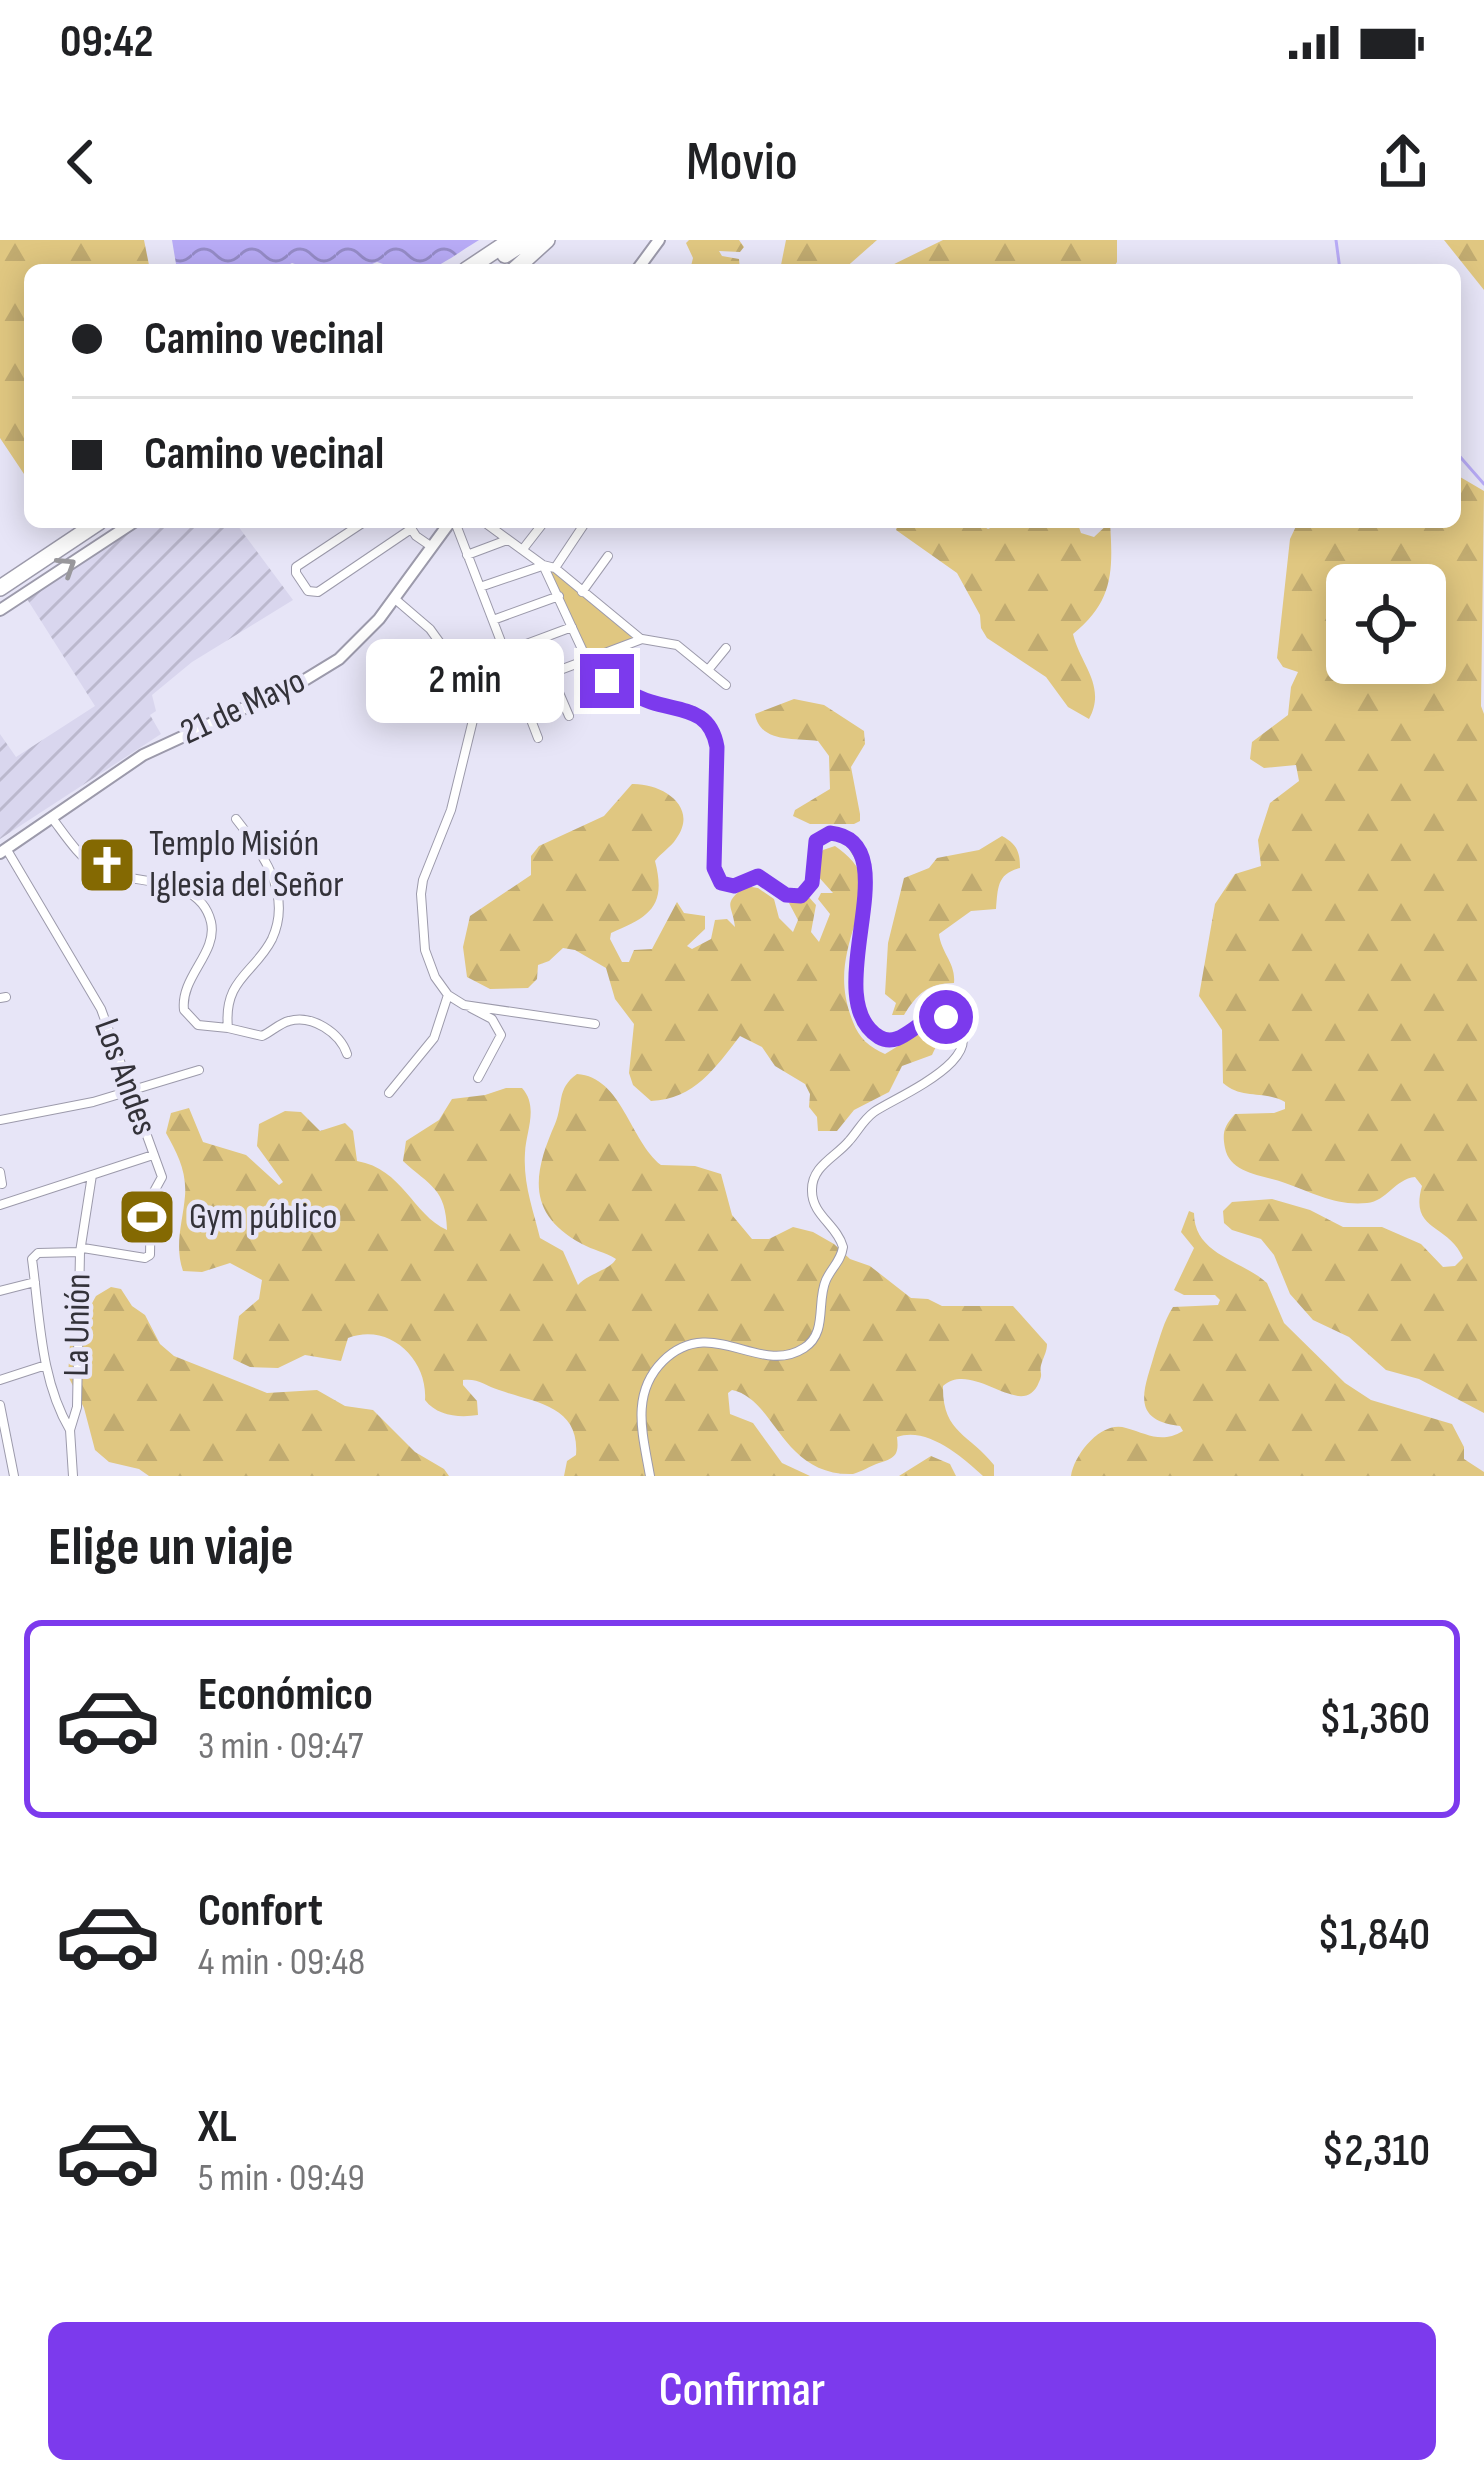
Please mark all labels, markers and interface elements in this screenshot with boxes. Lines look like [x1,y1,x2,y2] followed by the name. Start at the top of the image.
[60,15,154,70] text: 09:42
[48,129,114,195] icon: back
[1370,129,1436,195] icon: share
[686,130,798,195] text: Movio
[144,312,384,367] text: Camino vecinal
[144,427,384,482] text: Camino vecinal
[53,558,75,580] one-way arrow
[1326,564,1446,684] map controls
[1326,564,1446,684] button: locate
[367,639,565,723] callout: 2 min
[580,654,634,708] route end
[428,657,502,704] text: 2 min
[174,660,312,754] street label: 21 de Mayo
[149,823,343,907] place label: Templo Misión Iglesia del Señor
[76,834,138,896] church icon: Templo Misión Iglesia del Señor
[919,990,973,1044] route start
[84,1013,166,1141] street label: Los Andes
[116,1186,178,1248] sports icon: Gym público
[189,1196,337,1239] place label: Gym público
[56,1273,100,1377] street label: La Unión
[48,1515,293,1580] text: Elige un viaje
[54,1665,162,1773] icon: car
[198,1668,373,1723] text: Económico
[1319,1692,1430,1747] text: $1,360
[198,1723,363,1770] text: 3 min · 09:47
[54,1881,162,1989] icon: car
[198,1884,323,1939] text: Confort
[1317,1908,1430,1963] text: $1,840
[198,1939,365,1986] text: 4 min · 09:48
[54,2097,162,2205] icon: car
[198,2100,237,2155] text: XL
[1321,2124,1430,2179] text: $2,310
[198,2155,365,2202] text: 5 min · 09:49
[48,2322,1436,2460] button: Confirmar

